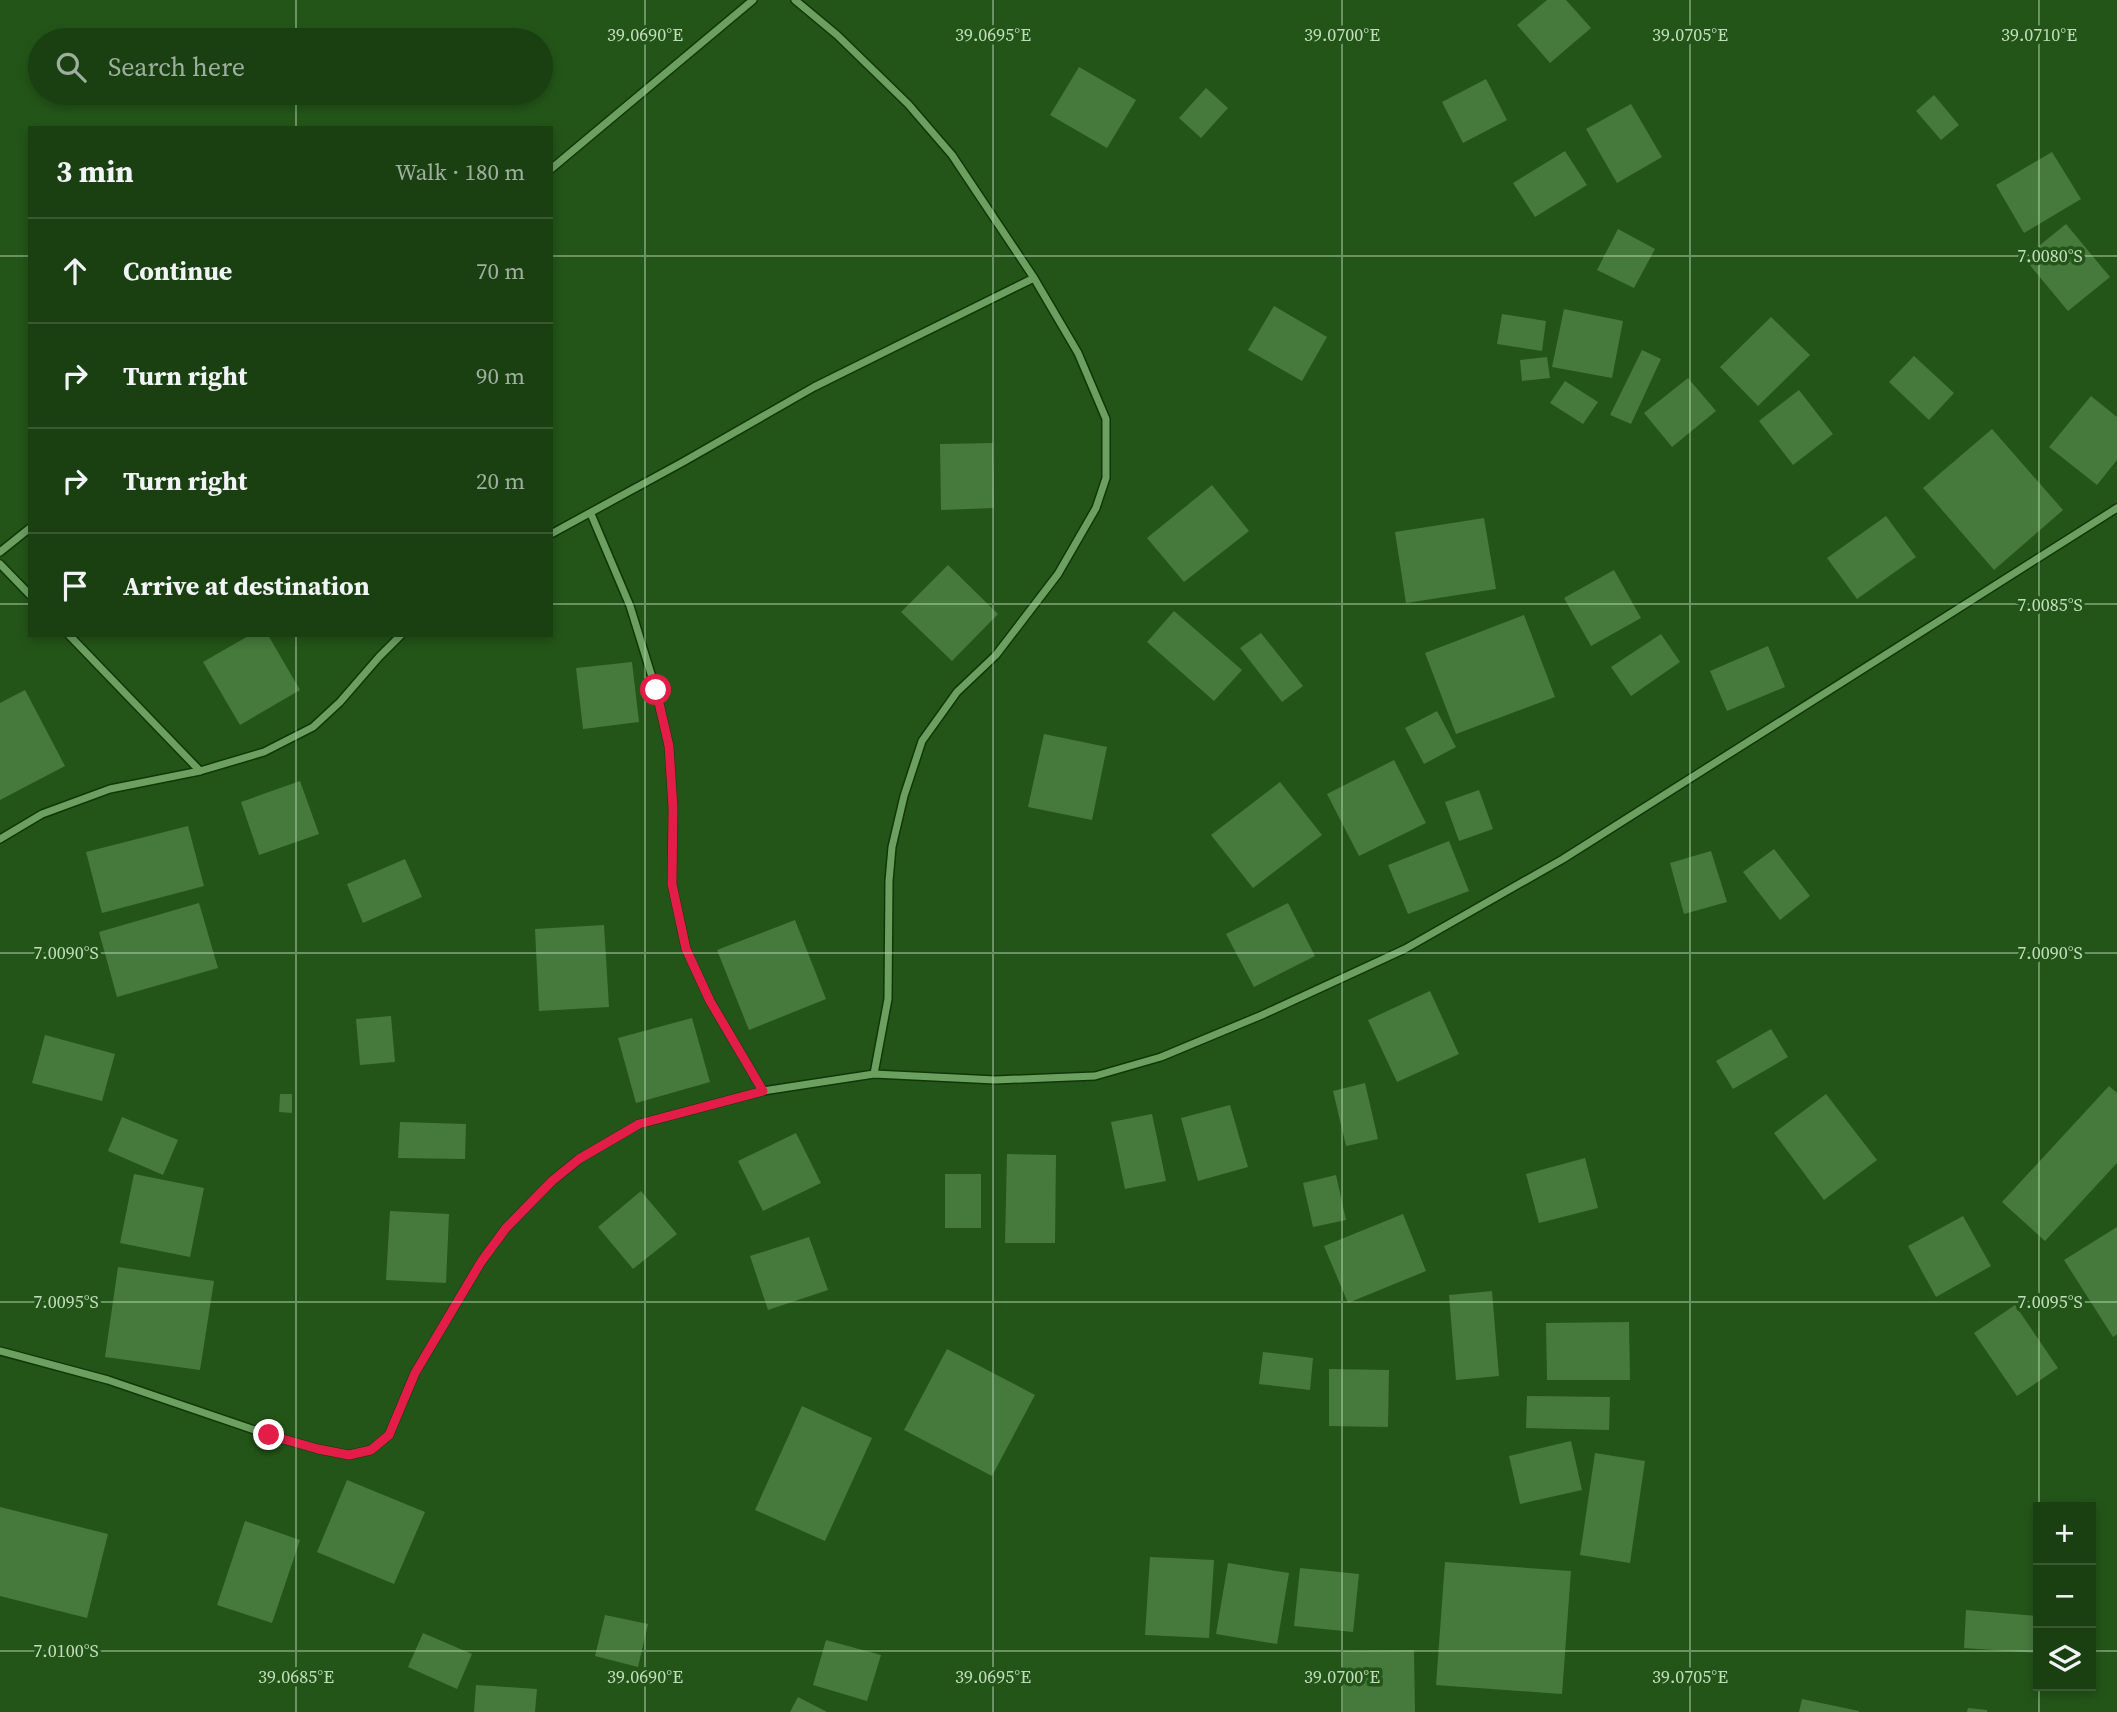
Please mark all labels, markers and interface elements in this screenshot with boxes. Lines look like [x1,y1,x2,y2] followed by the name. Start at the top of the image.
[607,22,683,47] text: 39.0690°E
[955,22,1031,47] text: 39.0695°E
[1304,22,1380,47] text: 39.0700°E
[1652,22,1728,47] text: 39.0705°E
[2001,22,2077,47] text: 39.0710°E
[28,28,553,105] search box
[52,48,90,86] icon: search
[108,49,245,85] text: Search here
[56,151,134,192] text: 3 min
[395,156,525,188] text: Walk · 180 m
[2017,243,2083,268] text: 7.0080°S
[56,252,94,290] icon: ahead
[123,253,232,289] text: Continue
[476,255,525,287] text: 70 m
[56,357,94,395] icon: right
[123,358,247,394] text: Turn right
[476,360,525,392] text: 90 m
[56,462,94,500] icon: right
[123,463,247,499] text: Turn right
[476,465,525,497] text: 20 m
[56,567,94,605] icon: arrive
[123,568,370,604] text: Arrive at destination
[2017,592,2083,617] text: 7.0085°S
[640,674,671,705] route start
[33,940,99,965] text: 7.0090°S
[2017,940,2083,965] text: 7.0090°S
[33,1289,99,1314] text: 7.0095°S
[2017,1289,2083,1314] text: 7.0095°S
[253,1419,284,1450] route end
[2033,1502,2096,1691] map controls
[2033,1502,2096,1565] button: +
[2033,1565,2096,1628] button: −
[2033,1628,2096,1691] button: layers
[33,1638,99,1663] text: 7.0100°S
[258,1664,334,1689] text: 39.0685°E
[607,1664,683,1689] text: 39.0690°E
[955,1664,1031,1689] text: 39.0695°E
[1304,1664,1380,1689] text: 39.0700°E
[1652,1664,1728,1689] text: 39.0705°E

